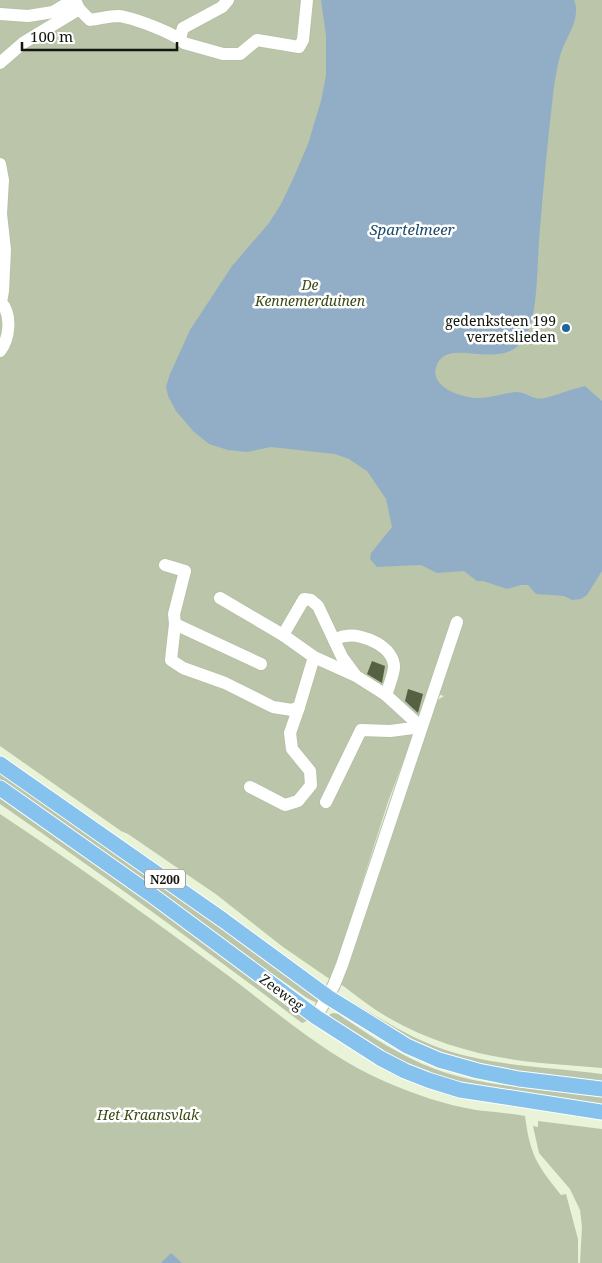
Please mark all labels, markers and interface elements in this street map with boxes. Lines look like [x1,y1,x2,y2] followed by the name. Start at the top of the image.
[22,20,178,52] scale bar
[30,26,73,46] text: 100 m
[369,219,456,239] water label: Spartelmeer
[254,275,366,310] park label: De Kennemerduinen
[445,311,556,346] place label: gedenksteen 199 verzetslieden
[560,322,572,334] marker: gedenksteen 199 verzetslieden
[145,870,185,889] road number: N200
[256,969,308,1015] street label: Zeeweg
[96,1105,200,1124] park label: Het Kraansvlak

